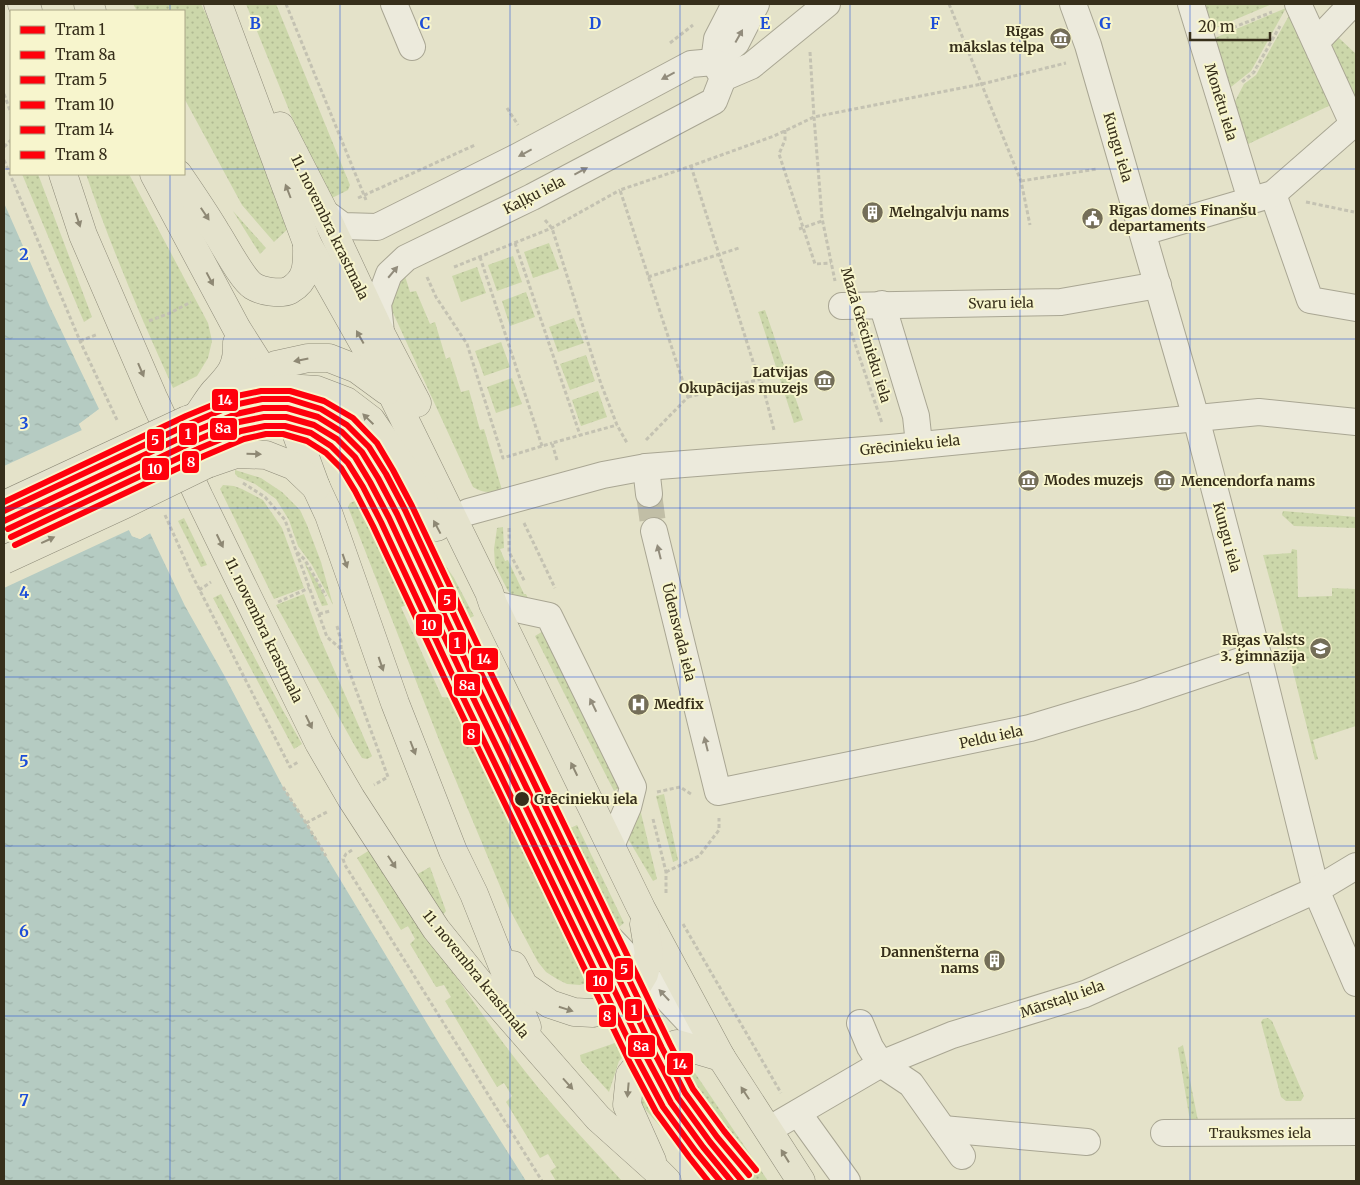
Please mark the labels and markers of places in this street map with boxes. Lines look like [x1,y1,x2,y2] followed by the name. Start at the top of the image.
[949,22,1044,56] place label: Rīgas mākslas telpa
[1048,27,1072,51] museum icon: Rīgas mākslas telpa
[861,200,885,224] building icon: Melngalvju nams
[1109,201,1256,235] place label: Rīgas domes Finanšu departaments
[889,203,1009,221] place label: Melngalvju nams
[1081,206,1105,230] public building icon: Rīgas domes Finanšu departaments
[679,363,808,397] place label: Latvijas Okupācijas muzejs
[812,368,836,392] museum icon: Latvijas Okupācijas muzejs
[1016,468,1040,492] museum icon: Modes muzejs
[1153,469,1177,493] museum icon: Mencendorfa nams
[1044,471,1143,489] place label: Modes muzejs
[1181,472,1315,490] place label: Mencendorfa nams
[1220,631,1305,665] place label: Rīgas Valsts 3. ģimnāzija
[1309,636,1333,660] school or university icon: Rīgas Valsts 3. ģimnāzija
[626,692,650,716] hospital icon: Medfix
[654,695,704,713] place label: Medfix
[513,790,531,808] marker: Grēcinieku iela
[534,790,638,808] place label: Grēcinieku iela
[881,943,979,977] place label: Dannenšterna nams
[983,948,1007,972] building icon: Dannenšterna nams

